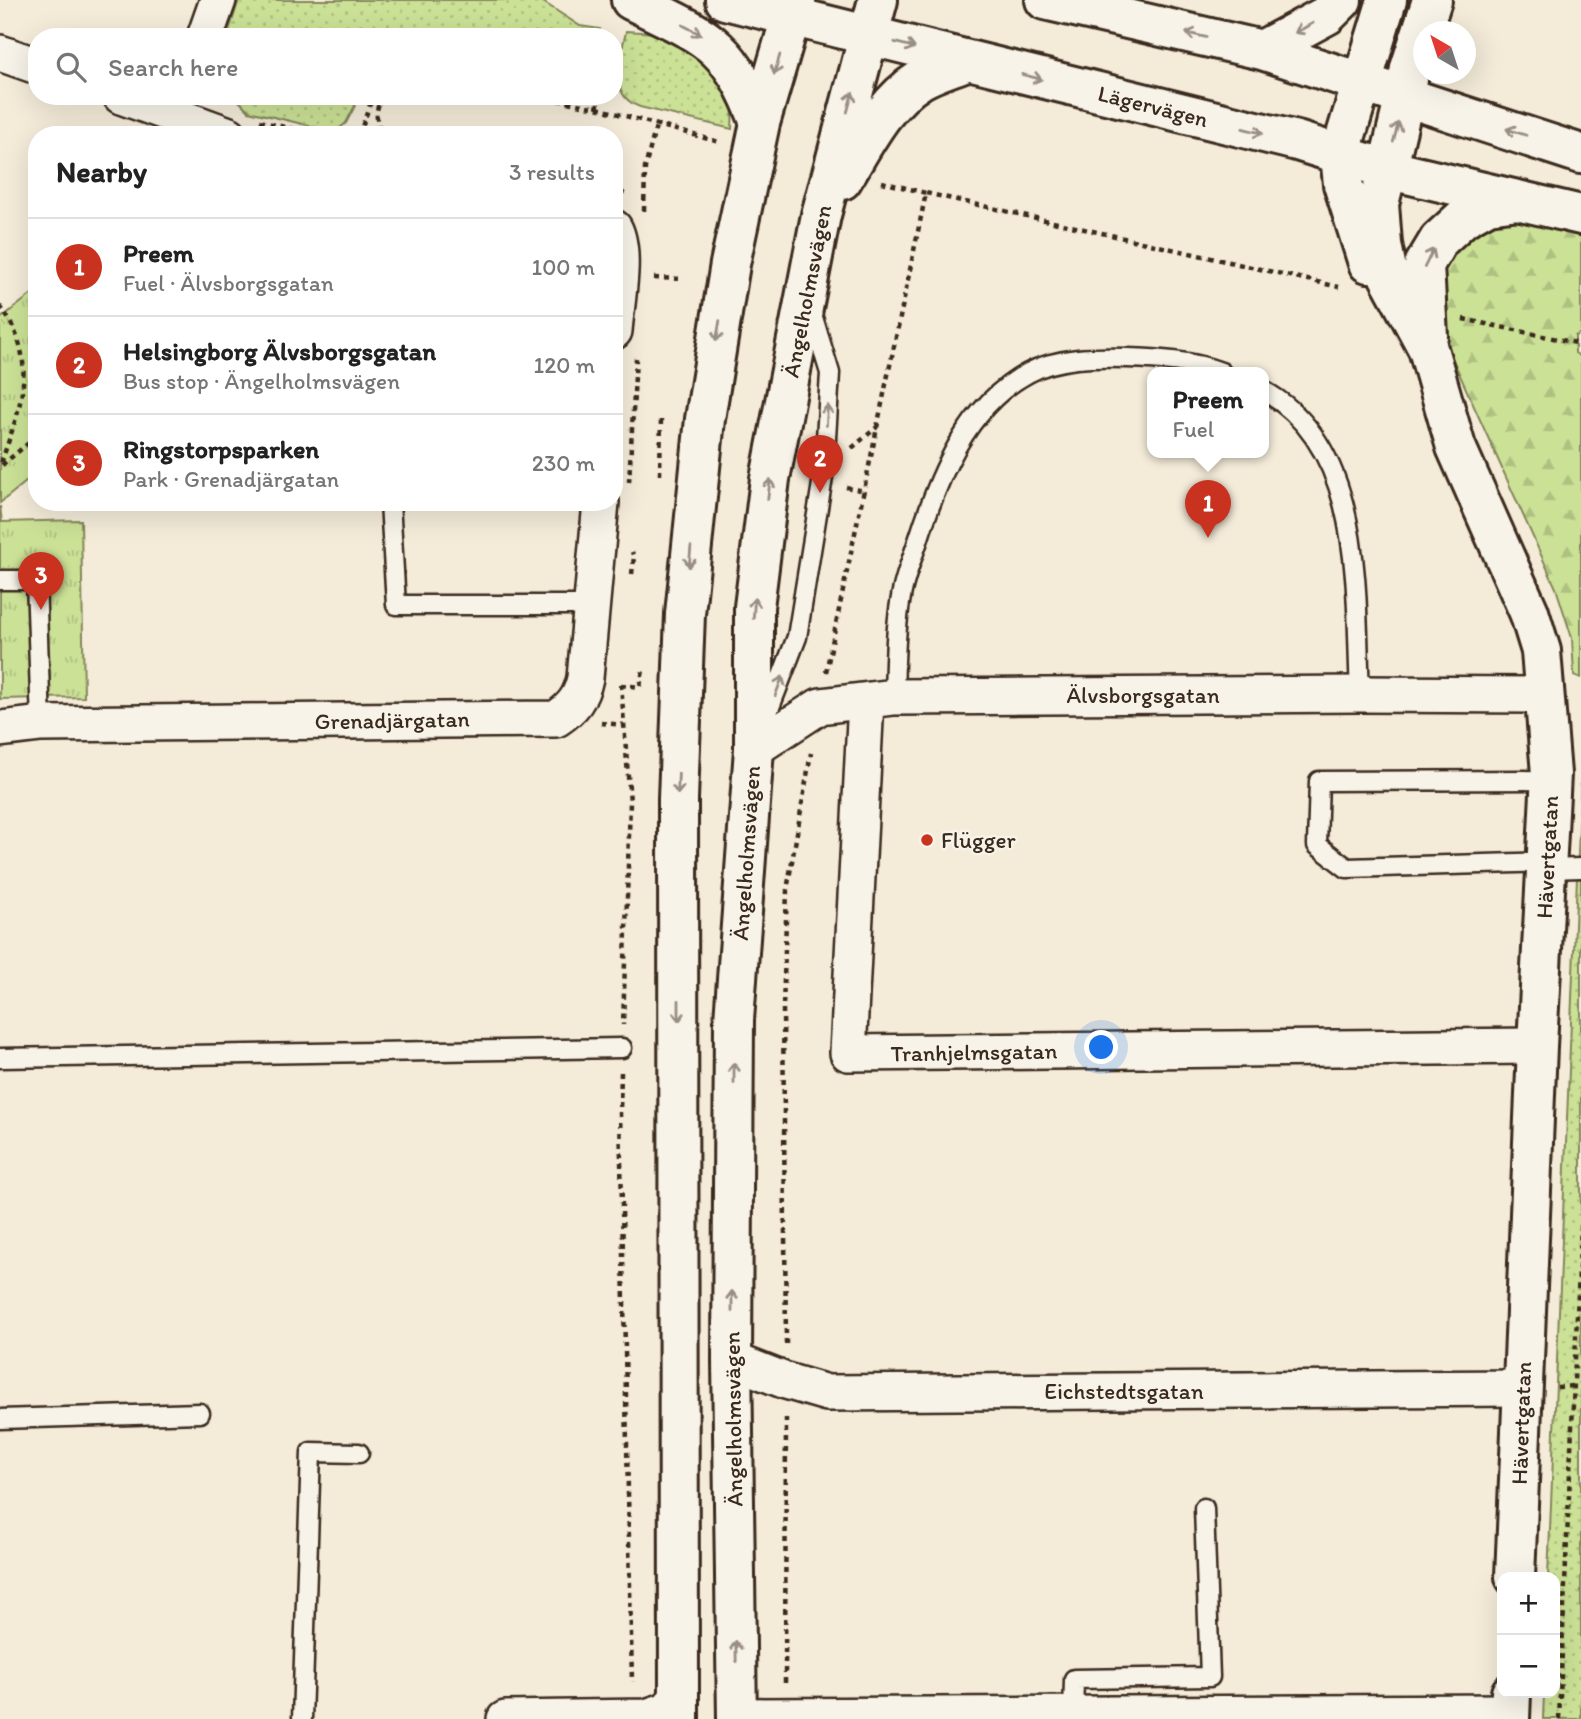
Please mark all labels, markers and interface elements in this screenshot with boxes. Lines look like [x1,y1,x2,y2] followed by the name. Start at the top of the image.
[1295,21,1315,35] one-way arrow
[1413,21,1476,84] north arrow
[681,24,702,38] one-way arrow
[28,28,623,105] search box
[1185,28,1208,41] one-way arrow
[893,39,916,52] one-way arrow
[52,48,90,86] icon: search
[108,51,238,83] text: Search here
[770,54,783,76] one-way arrow
[1021,71,1043,84] one-way arrow
[1095,79,1211,133] street label: Lägervägen
[844,91,857,113] one-way arrow
[1390,122,1403,144] one-way arrow
[1241,125,1264,138] one-way arrow
[1505,125,1527,138] one-way arrow
[56,153,147,190] text: Nearby
[509,158,595,186] text: 3 results
[777,202,837,380] street label: Ängelholmsvägen
[123,237,194,269] text: Preem
[1423,248,1437,269] one-way arrow
[74,253,84,281] text: 1
[531,253,595,281] text: 100 m
[123,269,334,297] text: Fuel · Älvsborgsgatan
[711,319,725,342] one-way arrow
[123,335,436,367] text: Helsingborg Älvsborgsgatan
[73,351,85,379] text: 2
[534,351,595,379] text: 120 m
[123,367,400,395] text: Bus stop · Ängelholmsvägen
[1147,367,1269,458] popup
[1173,383,1243,415] text: Preem
[821,404,834,427] one-way arrow
[1173,415,1214,443] text: Fuel
[123,433,319,465] text: Ringstorpsparken
[797,435,843,493] pin: 2
[73,449,85,477] text: 3
[532,449,595,477] text: 230 m
[123,465,339,493] text: Park · Grenadjärgatan
[763,478,776,501] one-way arrow
[1185,480,1231,538] pin: 1
[683,545,696,567] one-way arrow
[18,552,64,610] pin: 3
[748,596,761,619] one-way arrow
[773,675,786,697] one-way arrow
[1066,681,1220,709] street label: Älvsborgsgatan
[314,705,470,735] street label: Grenadjärgatan
[726,765,766,941] street label: Ängelholmsvägen
[672,772,685,795] one-way arrow
[1530,795,1564,919] street label: Hävertgatan
[941,826,1016,854] place label: Flügger
[919,832,935,848] marker: Flügger
[672,1000,686,1023] one-way arrow
[1084,1030,1118,1064] your location
[890,1037,1058,1067] street label: Tranhjelmsgatan
[727,1062,741,1085] one-way arrow
[725,1290,739,1313] one-way arrow
[717,1331,749,1507] street label: Ängelholmsvägen
[1505,1361,1537,1485] street label: Hävertgatan
[1044,1377,1204,1405] street label: Eichstedtsgatan
[1497,1572,1560,1698] map controls
[1497,1572,1560,1635] button: +
[1497,1635,1560,1698] button: −
[729,1640,743,1663] one-way arrow

